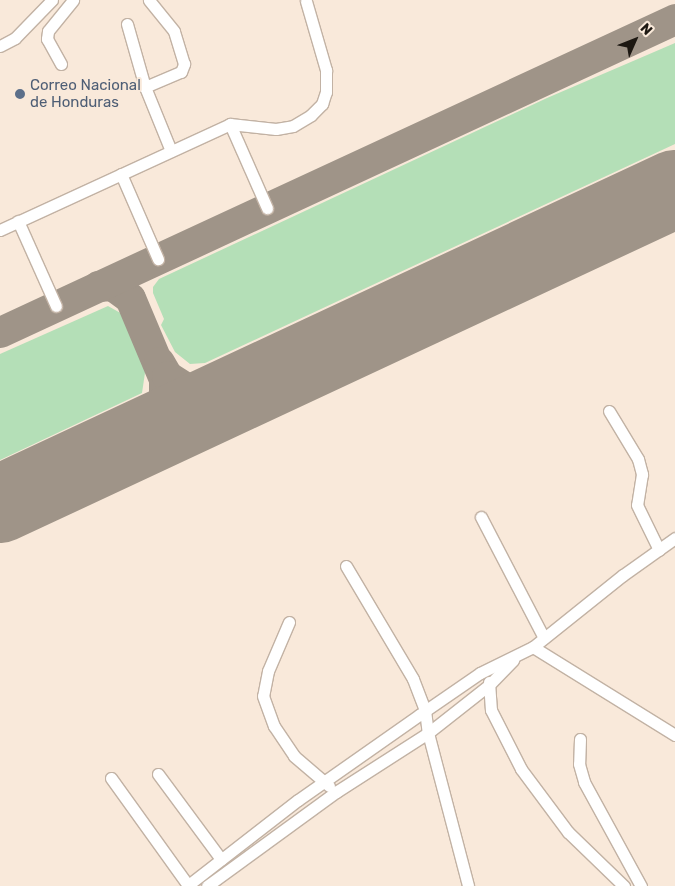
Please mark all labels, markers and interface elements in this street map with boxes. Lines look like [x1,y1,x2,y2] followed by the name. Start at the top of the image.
[610,15,660,65] north arrow
[637,20,656,39] text: N
[30,76,141,111] place label: Correo Nacional de Honduras
[14,88,26,100] marker: Correo Nacional de Honduras

